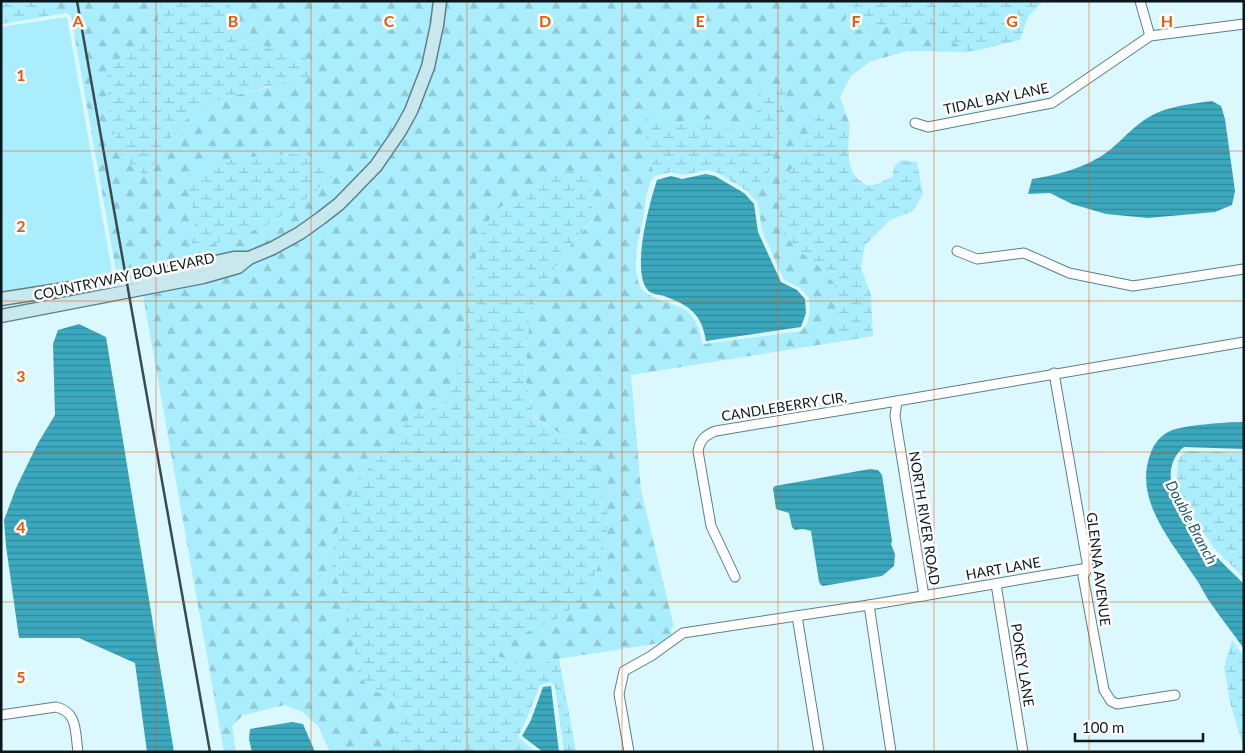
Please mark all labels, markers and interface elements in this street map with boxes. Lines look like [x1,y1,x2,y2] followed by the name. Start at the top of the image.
[71,11,84,30] text: A
[228,11,238,30] text: B
[384,11,395,30] text: C
[539,11,551,30] text: D
[695,11,705,30] text: E
[851,11,861,30] text: F
[1006,11,1018,30] text: G
[1161,11,1173,30] text: H
[16,65,26,84] text: 1
[942,79,1050,117] street label: TIDAL BAY LANE
[16,216,26,235] text: 2
[32,249,216,303] street label: COUNTRYWAY BOULEVARD
[16,366,26,385] text: 3
[720,388,848,424] street label: CANDLEBERRY CIR,
[906,450,944,586] street label: NORTH RIVER ROAD
[1162,477,1222,567] water label: Double Branch
[1084,511,1114,627] street label: GLENNA AVENUE
[16,517,26,536] text: 4
[964,553,1042,583] street label: HART LANE
[1008,622,1038,708] street label: POKEY LANE
[16,667,26,686] text: 5
[1075,710,1202,742] scale bar
[1082,718,1124,736] text: 100 m

